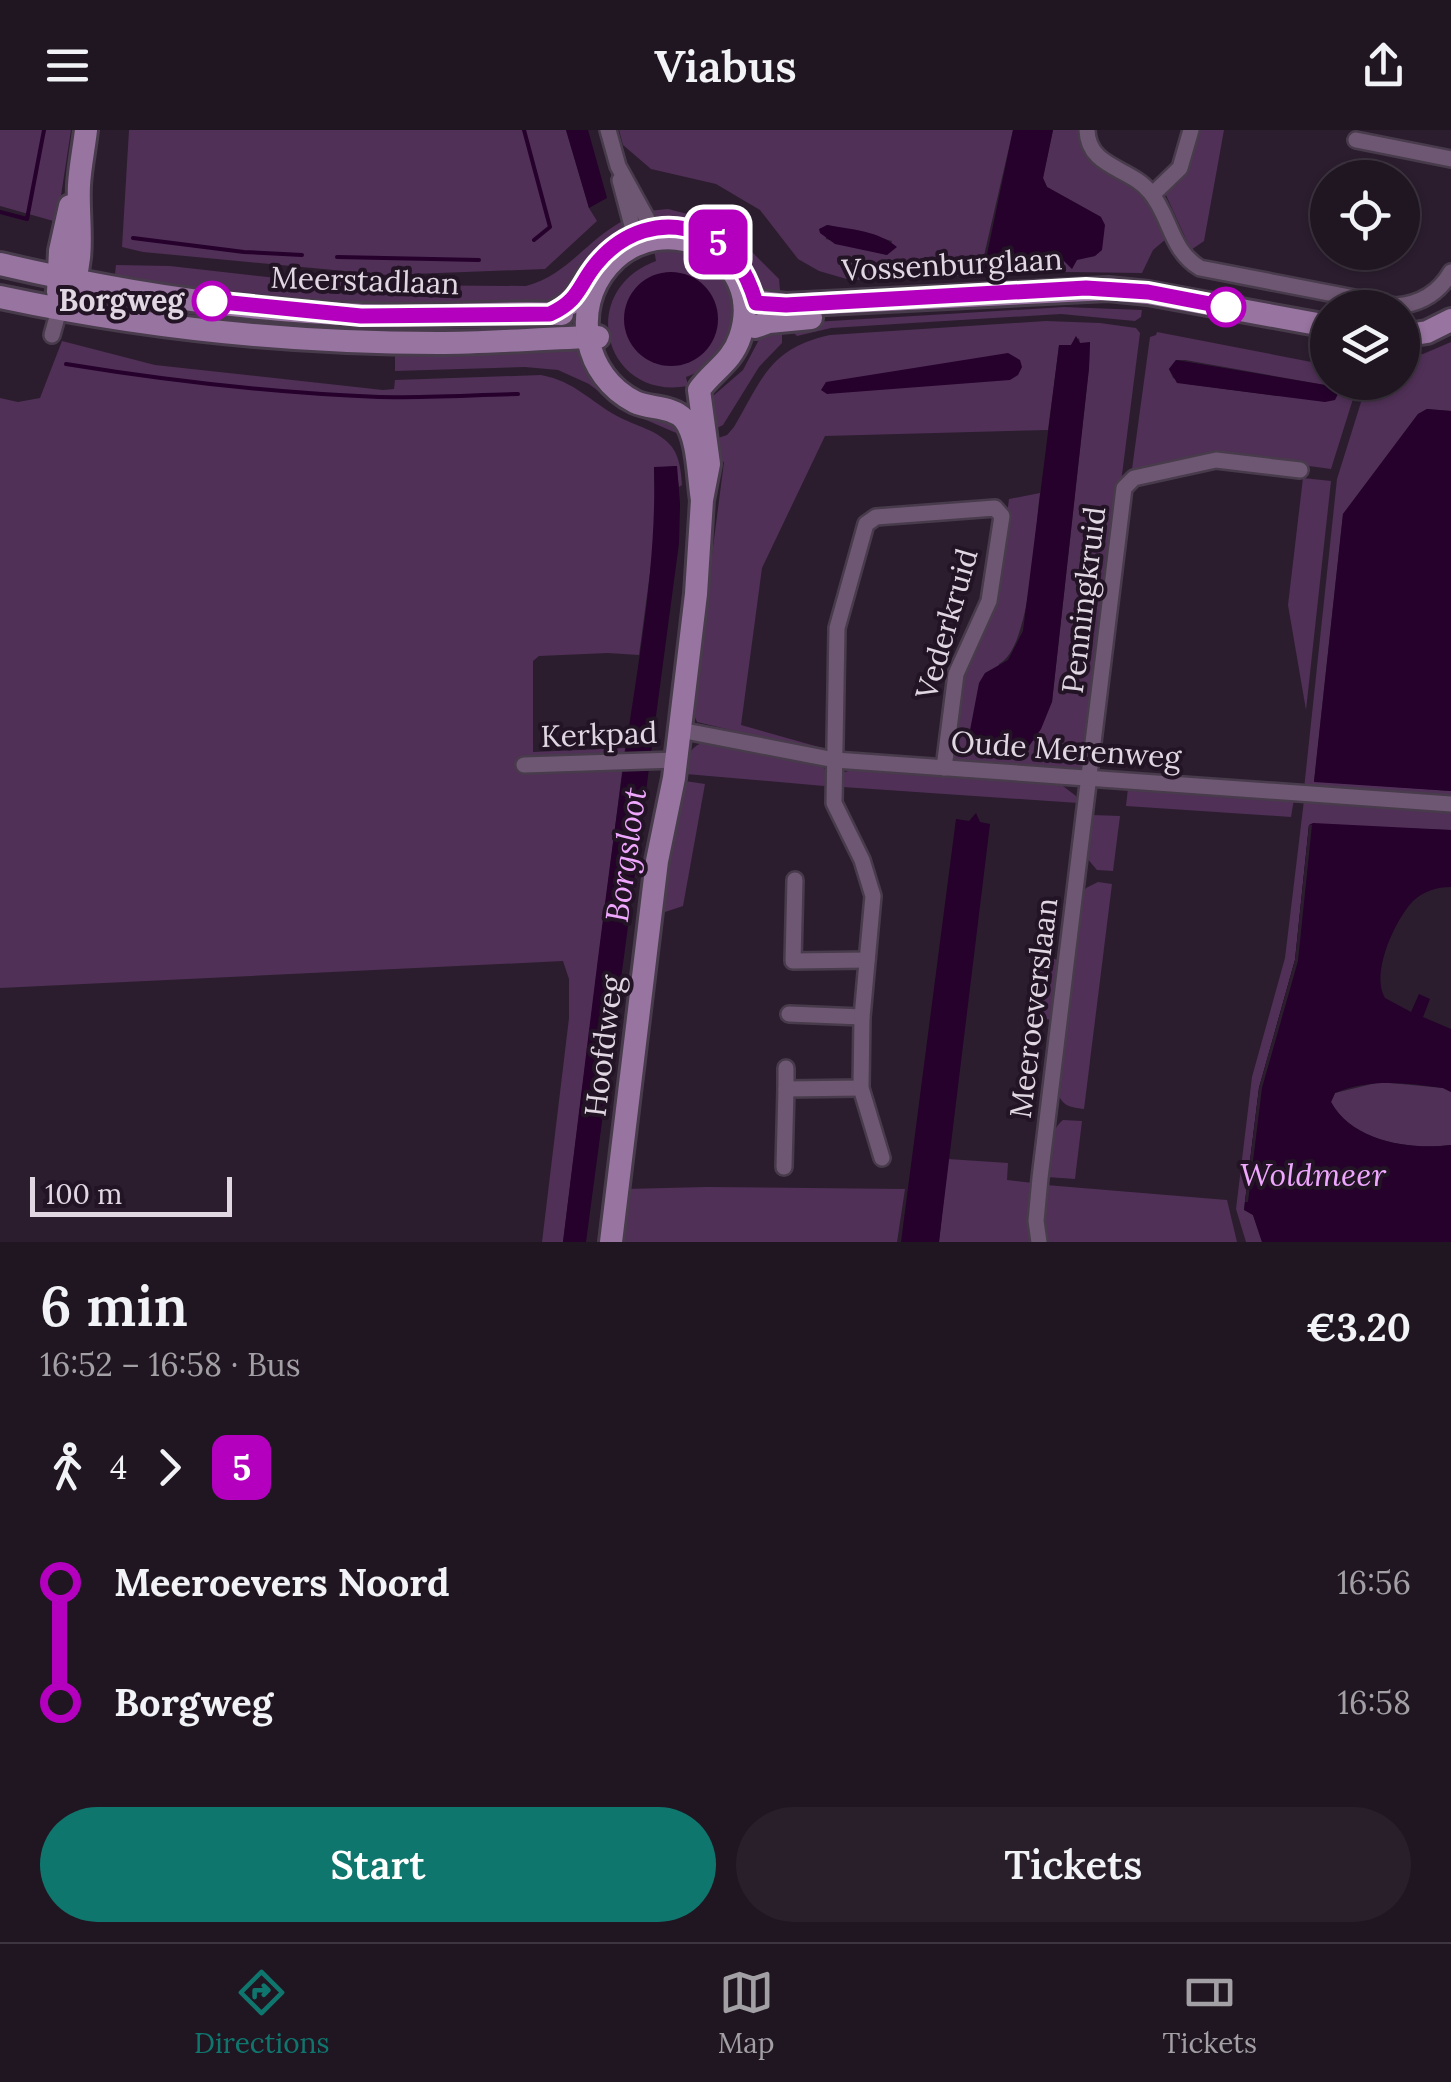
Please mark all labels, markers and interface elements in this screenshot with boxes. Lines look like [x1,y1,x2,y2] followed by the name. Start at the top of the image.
[654,37,797,94] text: Viabus
[40,38,95,93] icon: menu
[1356,38,1411,93] icon: share
[1310,160,1420,400] map controls
[1310,160,1420,270] button: locate
[686,210,750,274] line badge: 5
[709,220,727,265] text: 5
[840,239,1063,290] street label: Vossenburglaan
[270,258,460,302] street label: Meerstadlaan
[59,281,185,320] place label: Borgweg
[193,282,231,320] marker: Borgweg
[1207,288,1245,326] unlabelled marker
[1310,290,1420,400] button: layers
[1053,504,1114,696] street label: Penningkruid
[906,544,986,704] street label: Vederkruid
[540,713,658,755] street label: Kerkpad
[950,722,1184,777] street label: Oude Merenweg
[596,785,655,925] water label: Borgsloot
[1001,896,1065,1120] street label: Meeroeverslaan
[575,972,632,1119] street label: Hoofdweg
[1240,1154,1387,1195] water label: Woldmeer
[30,1172,232,1216] scale bar
[45,1176,122,1212] text: 100 m
[40,1271,188,1341] text: 6 min
[1306,1303,1411,1351] text: €3.20
[40,1344,300,1385] text: 16:52 – 16:58 · Bus
[40,1440,95,1495] icon: walk
[142,1440,197,1495] icon: forward
[232,1445,251,1490] text: 5
[110,1447,127,1488] text: 4
[114,1558,450,1606] text: Meeroevers Noord
[1337,1562,1411,1603] text: 16:56
[114,1678,273,1726] text: Borgweg
[1337,1682,1411,1723] text: 16:58
[40,1807,716,1922] button: Start
[736,1807,1411,1922] button: Tickets
[194,1965,330,2061] tab: Directions
[718,1965,775,2061] tab: Map
[1163,1965,1257,2061] tab: Tickets

